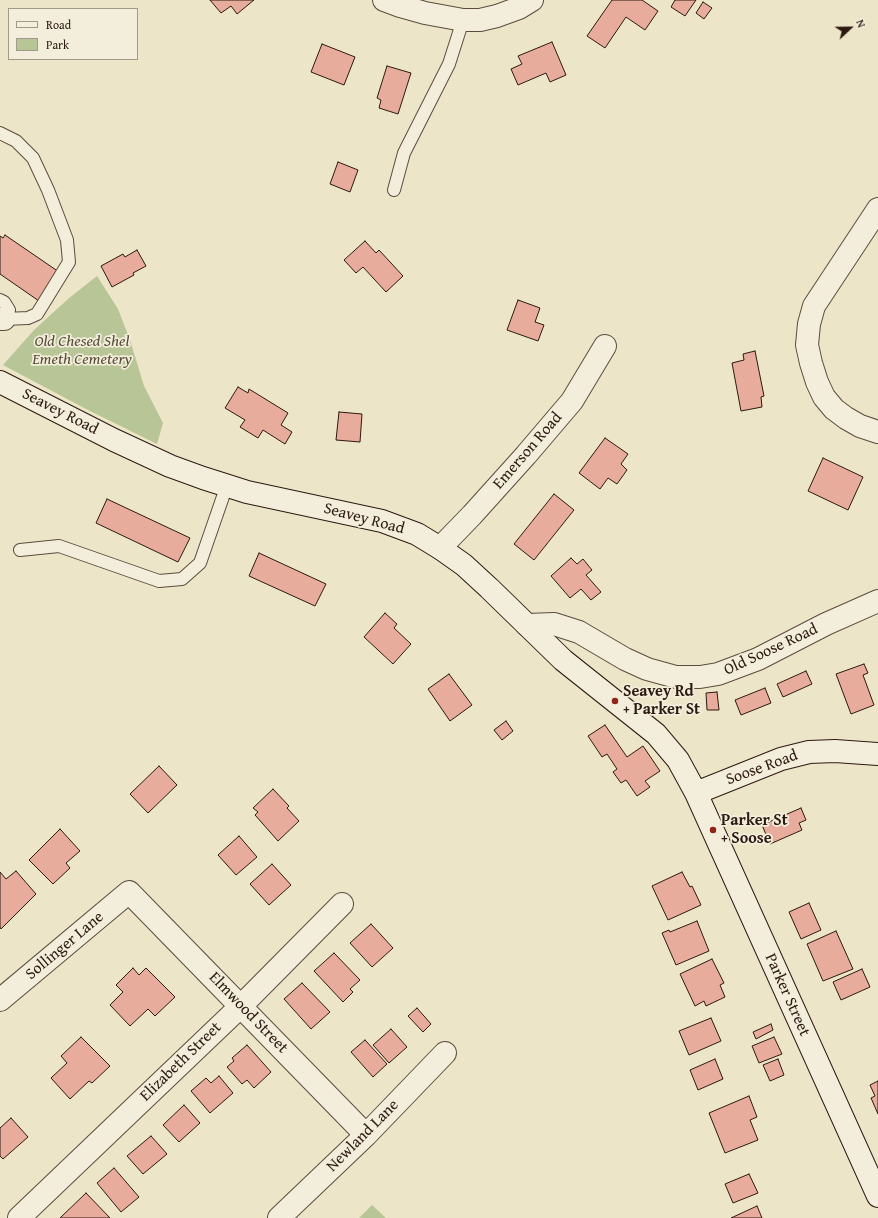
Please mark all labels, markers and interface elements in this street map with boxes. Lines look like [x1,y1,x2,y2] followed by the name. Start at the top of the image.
[8,8,138,60] legend
[830,8,870,48] north arrow
[46,16,71,33] text: Road
[852,17,870,30] text: N
[46,36,69,53] text: Park
[32,332,132,370] park label: Old Chesed Shel Emeth Cemetery
[19,385,101,439] street label: Seavey Road
[489,409,567,493] street label: Emerson Road
[322,499,406,539] street label: Seavey Road
[721,620,821,680] street label: Old Soose Road
[623,682,700,720] place label: Seavey Rd + Parker St
[610,696,620,706] marker: Seavey Rd + Parker St
[723,746,801,790] street label: Soose Road
[721,811,788,849] place label: Parker St + Soose
[708,825,718,835] marker: Parker St + Soose
[22,908,108,984] street label: Sollinger Lane
[760,951,814,1039] street label: Parker Street
[204,968,292,1058] street label: Elmwood Street
[136,1018,226,1106] street label: Elizabeth Street
[323,1096,403,1176] street label: Newland Lane

